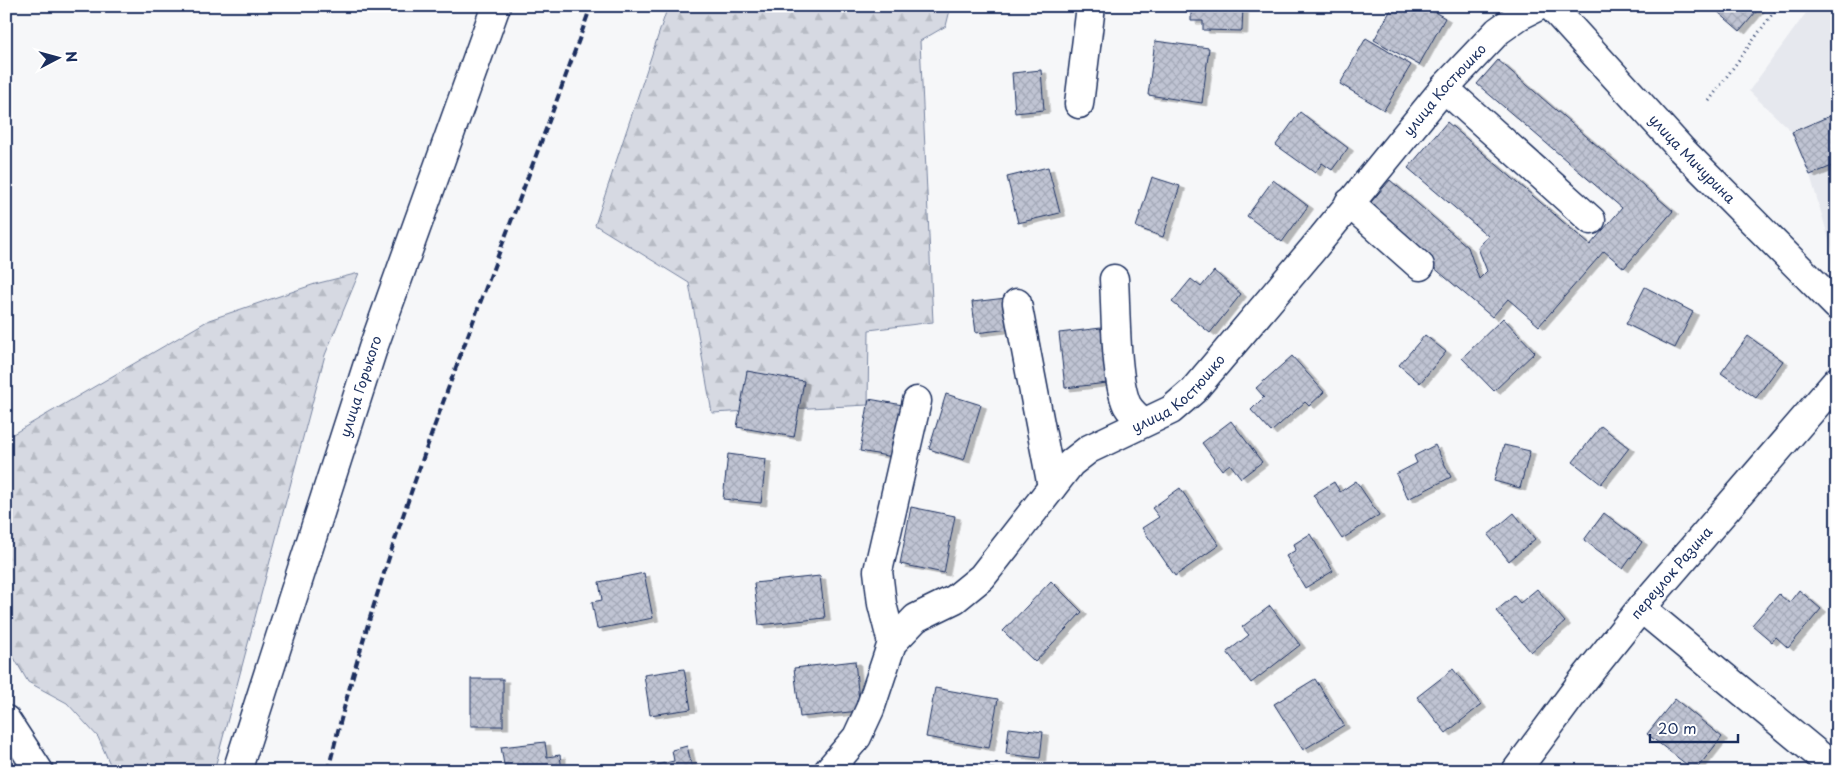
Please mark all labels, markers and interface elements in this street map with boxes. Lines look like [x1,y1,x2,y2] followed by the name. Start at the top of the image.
[32,32,82,82] north arrow
[1398,39,1491,140] street label: улица Костюшко
[60,50,82,63] text: N
[1644,109,1740,208] street label: улица Мичурина
[334,332,387,440] street label: улица Горького
[1128,349,1230,437] street label: улица Костюшко
[1625,521,1717,623] street label: переулок Разина
[1650,712,1738,744] scale bar
[1658,716,1697,739] text: 20 m

